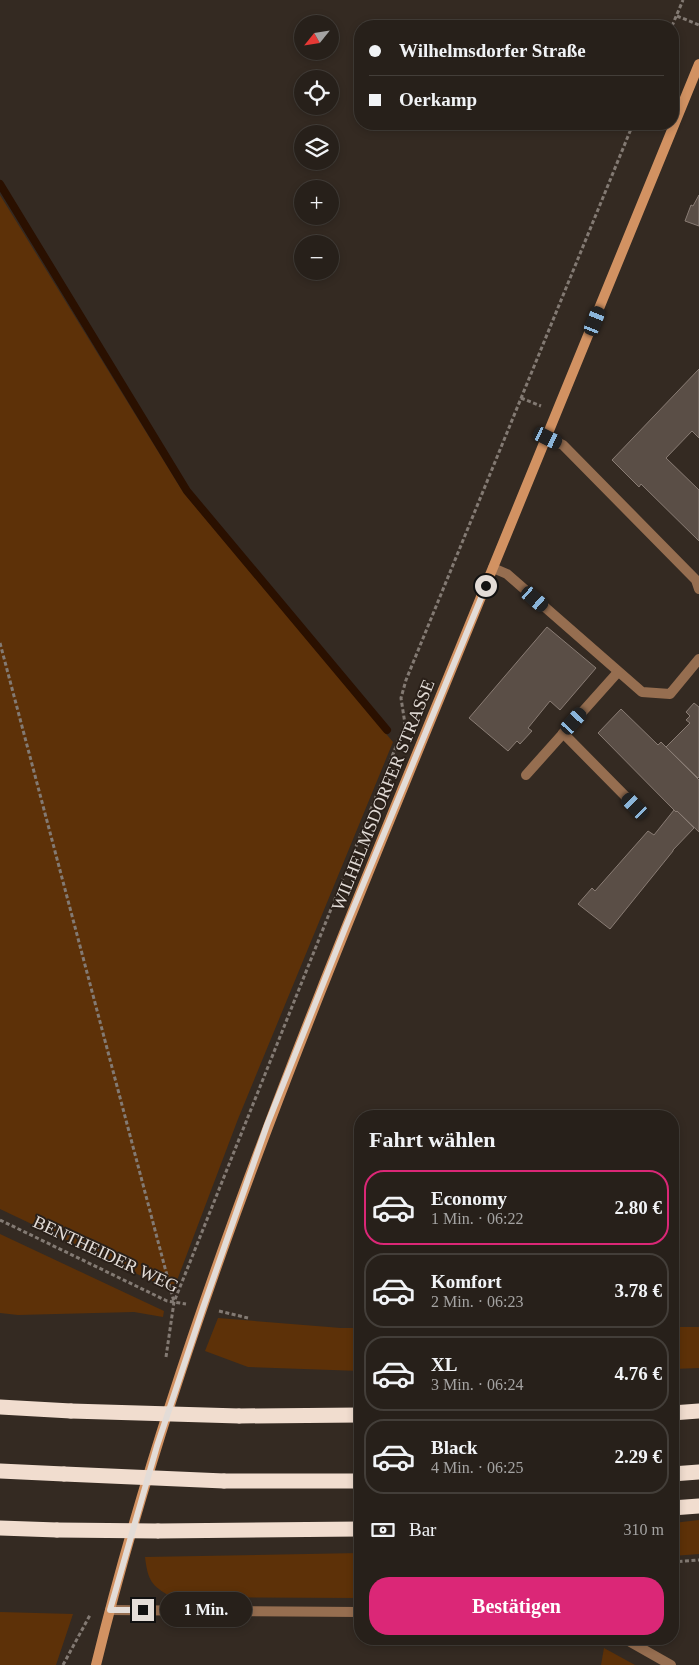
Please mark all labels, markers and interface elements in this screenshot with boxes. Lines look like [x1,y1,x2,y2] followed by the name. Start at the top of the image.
[294,15,339,60] north arrow
[294,15,339,280] map controls
[399,40,586,61] text: Wilhelmsdorfer Straße
[294,70,339,115] button: locate
[399,89,477,110] text: Oerkamp
[294,125,339,170] button: layers
[294,180,339,225] button: +
[294,235,339,280] button: −
[582,304,607,338] car
[531,425,564,451] car
[475,575,497,597] route start
[518,583,551,615] car
[327,677,439,913] street label: WILHELMSDORFER STRASSE
[558,705,589,737] car
[619,790,650,822] car
[369,1127,496,1152] text: Fahrt wählen
[371,1185,416,1230] icon: car
[431,1188,507,1209] text: Economy
[615,1197,662,1218] text: 2.80 €
[431,1210,523,1227] text: 1 Min. · 06:22
[30,1212,182,1296] street label: BENTHEIDER WEG
[371,1268,416,1313] icon: car
[431,1271,502,1292] text: Komfort
[615,1280,662,1301] text: 3.78 €
[431,1293,523,1310] text: 2 Min. · 06:23
[371,1351,416,1396] icon: car
[431,1354,457,1375] text: XL
[615,1363,662,1384] text: 4.76 €
[431,1376,523,1393] text: 3 Min. · 06:24
[371,1434,416,1479] icon: car
[431,1437,477,1458] text: Black
[615,1446,662,1467] text: 2.29 €
[431,1459,523,1476] text: 4 Min. · 06:25
[369,1516,397,1544] icon: cash
[409,1519,436,1540] text: Bar
[624,1521,664,1538] text: 310 m
[369,1577,664,1635] button: Bestätigen
[160,1592,253,1628] callout: 1 Min.
[132,1599,154,1621] route end
[184,1601,228,1618] text: 1 Min.

